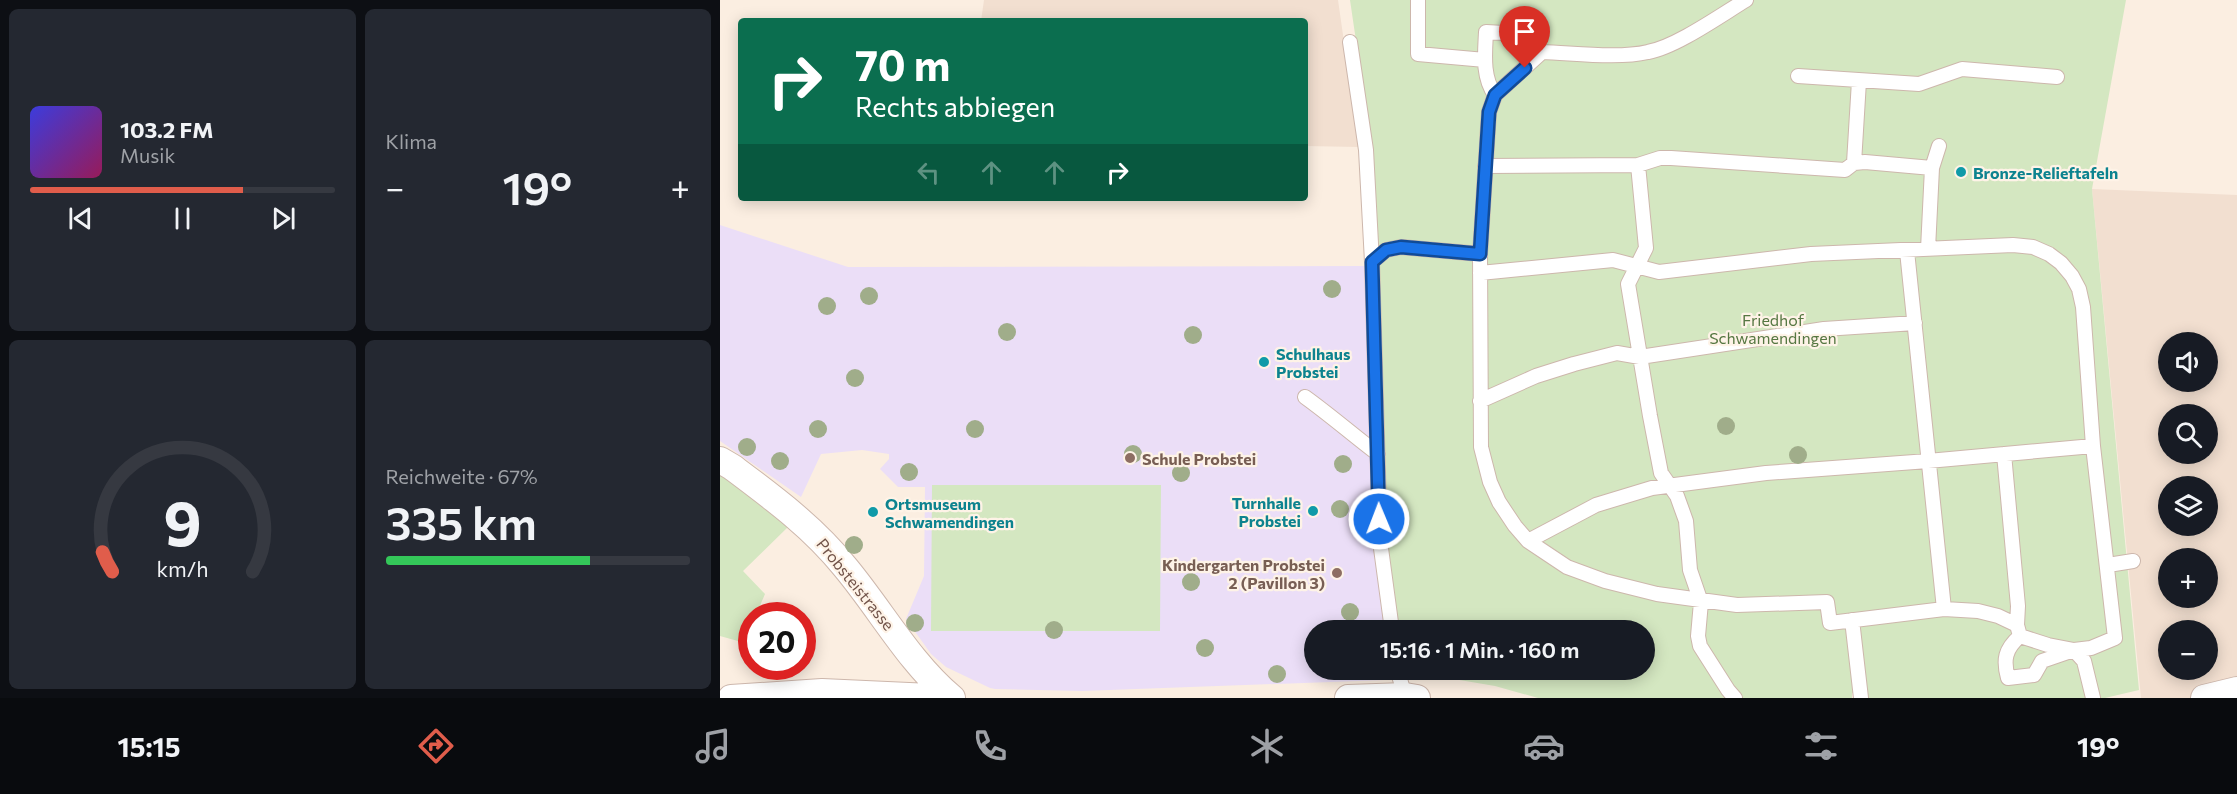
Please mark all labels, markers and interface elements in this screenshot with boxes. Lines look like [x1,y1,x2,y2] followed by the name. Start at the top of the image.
[1499,6,1550,68] pin
[1508,15,1541,48] icon: arrive
[855,38,950,90] text: 70 m
[756,42,834,120] icon: right
[855,90,1055,123] text: Rechts abbiegen
[120,116,213,143] text: 103.2 FM
[386,129,437,153] text: Klima
[120,143,175,167] text: Musik
[912,156,945,189] icon: left
[975,156,1008,189] icon: ahead
[1038,156,1071,189] icon: ahead
[1101,156,1134,189] icon: right
[503,159,572,214] text: 19°
[1973,163,2118,182] place label: Bronze-Relieftafeln
[1954,165,1968,179] marker: Bronze-Relieftafeln
[386,166,404,207] text: −
[671,166,690,207] text: +
[64,202,97,235] icon: previous
[166,202,199,235] icon: pause
[267,202,300,235] icon: next
[1709,310,1837,347] park label: Friedhof Schwamendingen
[2158,332,2218,680] map controls
[2158,332,2218,392] button: sound
[1276,344,1350,381] place label: Schulhaus Probstei
[1257,355,1271,369] marker: Schulhaus Probstei
[2158,404,2218,464] button: search
[1142,449,1256,468] place label: Schule Probstei
[1123,451,1137,465] marker: Schule Probstei
[386,464,538,488] text: Reichweite · 67%
[2158,476,2218,536] button: layers
[163,483,201,559] text: 9
[1347,487,1411,551] position arrow
[1232,493,1301,530] place label: Turnhalle Probstei
[386,494,537,549] text: 335 km
[885,494,1014,531] place label: Ortsmuseum Schwamendingen
[1306,504,1320,518] marker: Turnhalle Probstei
[866,505,880,519] marker: Ortsmuseum Schwamendingen
[813,534,899,634] street label: Probsteistrasse
[2158,548,2218,608] button: +
[156,555,208,581] text: km/h
[1162,555,1325,592] place label: Kindergarten Probstei 2 (Pavillon 3)
[1330,566,1344,580] marker: Kindergarten Probstei 2 (Pavillon 3)
[738,602,816,680] speed limit sign: 20
[2158,620,2218,680] button: −
[1379,636,1580,663] text: 15:16 · 1 Min. · 160 m
[415,725,457,767] icon: directions
[692,725,734,767] icon: music
[969,725,1011,767] icon: phone
[1246,725,1288,767] icon: climate
[1523,725,1565,767] icon: car
[1800,725,1842,767] icon: filters
[117,730,181,763] text: 15:15
[2077,730,2119,763] text: 19°

